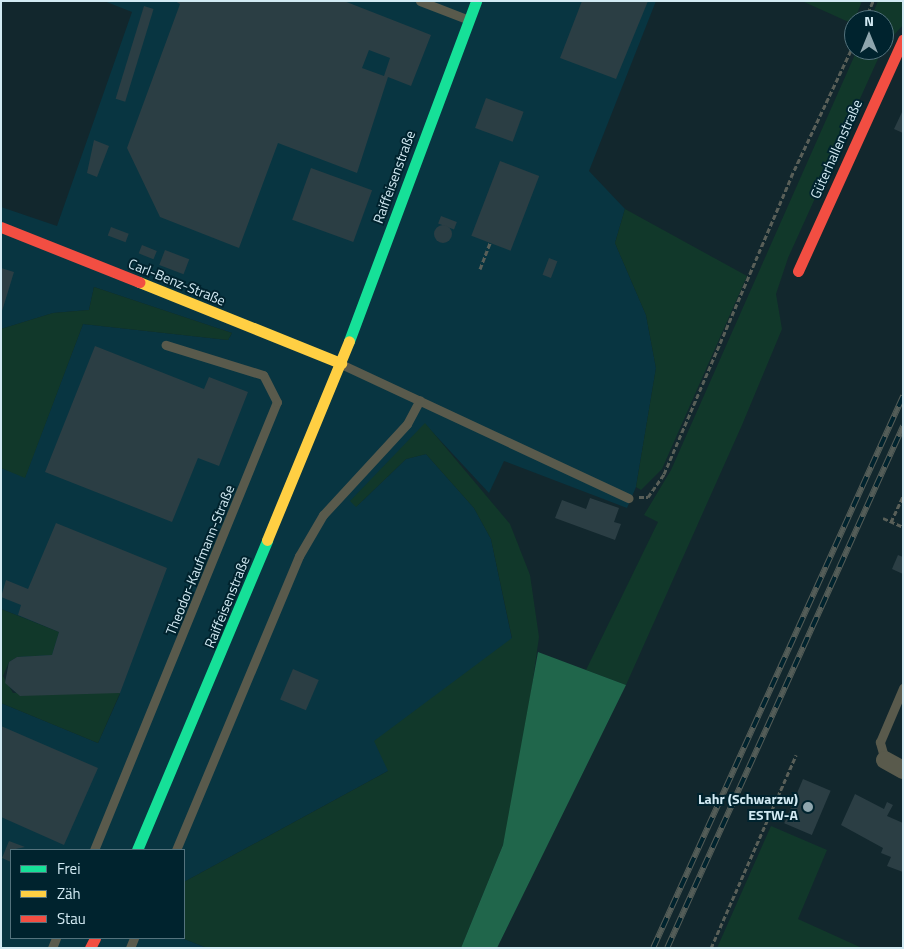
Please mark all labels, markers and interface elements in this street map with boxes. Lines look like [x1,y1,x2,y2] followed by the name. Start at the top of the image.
[844,10,894,60] north arrow
[864,10,874,31] text: N
[807,97,865,201] street label: Güterhallenstraße
[369,128,419,226] street label: Raiffeisenstraße
[126,255,228,309] street label: Carl-Benz-Straße
[162,483,238,637] street label: Theodor-Kaufmann-Straße
[201,554,253,650] street label: Raiffeisenstraße
[698,791,798,824] place label: Lahr (Schwarzw) ESTW-A
[802,801,814,813] marker: Lahr (Schwarzw) ESTW-A
[10,849,185,939] legend
[57,857,80,880] text: Frei
[57,882,81,905] text: Zäh
[57,907,86,930] text: Stau

